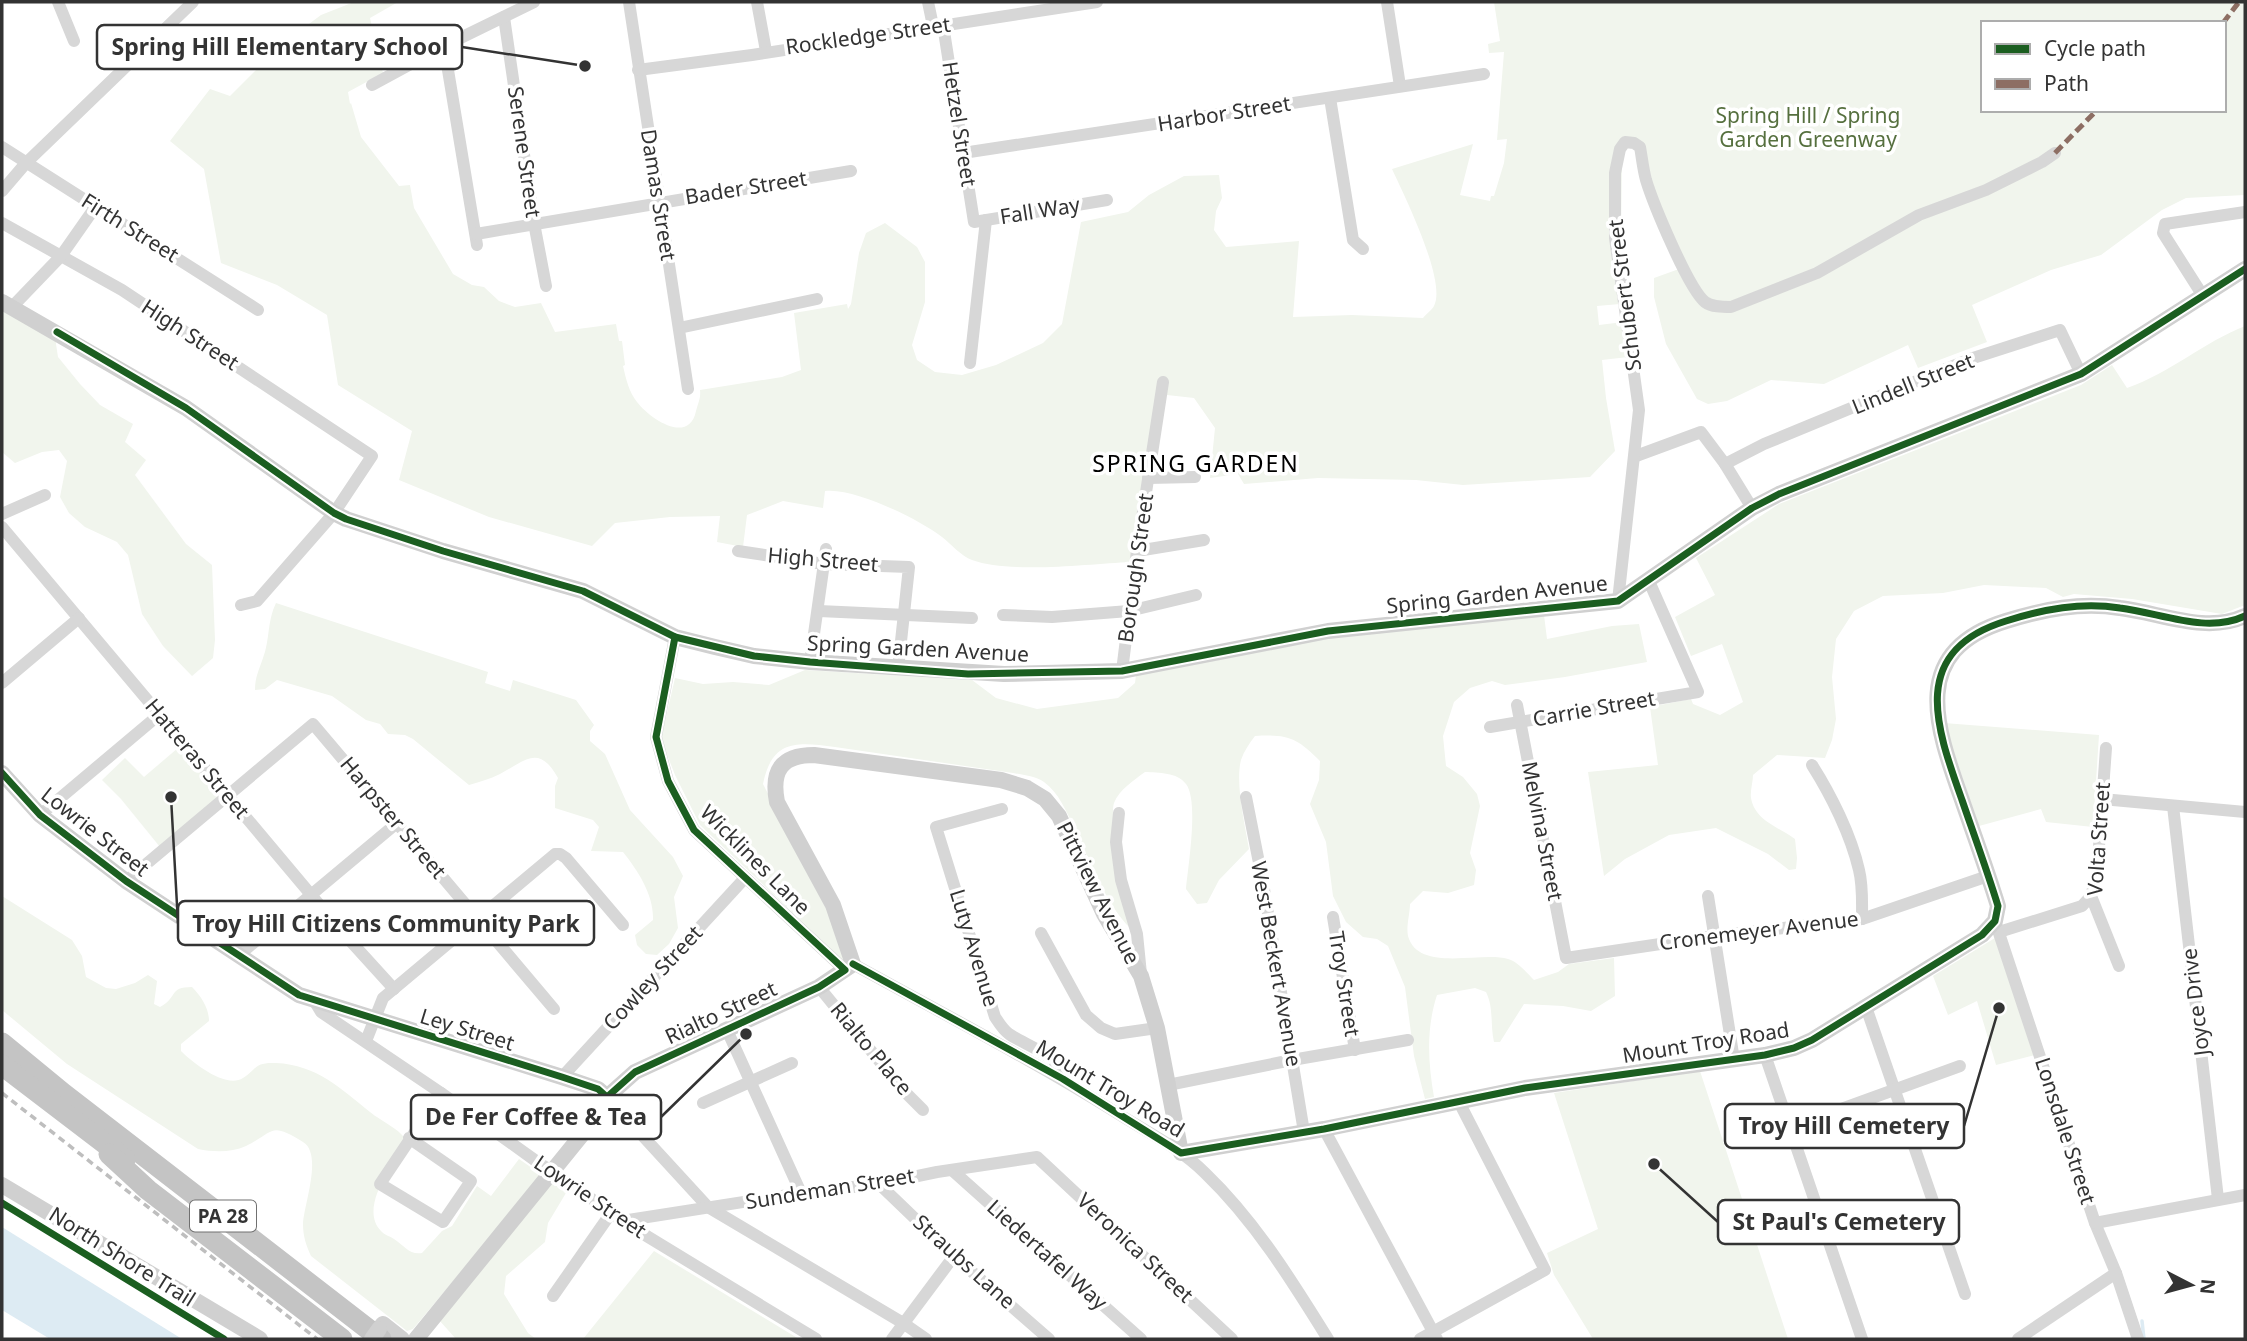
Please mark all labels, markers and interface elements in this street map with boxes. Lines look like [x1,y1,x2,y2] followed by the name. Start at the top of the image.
[784,10,952,60] street label: Rockledge Street
[1981,21,2226,112] legend
[97,25,462,69] callout: Spring Hill Elementary School
[112,30,448,62] text: Spring Hill Elementary School
[2044,34,2146,62] text: Cycle path
[936,59,984,189] street label: Hetzel Street
[2044,69,2089,97] text: Path
[502,84,548,220] street label: Serene Street
[1155,89,1293,137] street label: Harbor Street
[1716,101,1900,153] park label: Spring Hill / Spring Garden Greenway
[635,127,683,263] street label: Damas Street
[683,164,809,210] street label: Bader Street
[77,186,185,268] street label: Firth Street
[998,190,1082,230] street label: Fall Way
[1601,217,1647,373] street label: Schubert Street
[136,292,245,376] street label: High Street
[1848,346,1978,420] street label: Lindell Street
[1092,447,1300,479] district label: SPRING GARDEN
[1111,491,1159,644] street label: Borough Street
[767,540,880,578] street label: High Street
[1385,568,1609,620] street label: Spring Garden Avenue
[806,628,1030,668] street label: Spring Garden Avenue
[1530,683,1658,733] street label: Carrie Street
[139,692,256,825] street label: Hatteras Street
[334,750,453,885] street label: Harpster Street
[1516,759,1570,903] street label: Melvina Street
[36,780,156,882] street label: Lowrie Street
[2080,781,2116,897] street label: Volta Street
[695,798,817,920] street label: Wicklines Lane
[1051,816,1147,969] street label: Pittview Avenue
[1245,859,1309,1069] street label: West Beckert Avenue
[944,886,1006,1010] street label: Luty Avenue
[178,901,594,945] callout: Troy Hill Citizens Community Park
[1658,904,1860,956] street label: Cronemeyer Avenue
[192,907,581,939] text: Troy Hill Citizens Community Park
[596,919,708,1036] street label: Cowley Street
[1323,929,1367,1039] street label: Troy Street
[2175,947,2216,1059] street label: Joyce Drive
[660,974,781,1050] street label: Rialto Street
[825,996,919,1101] street label: Rialto Place
[417,1001,518,1057] street label: Ley Street
[1620,1015,1791,1069] street label: Mount Troy Road
[1031,1033,1190,1144] street label: Mount Troy Road
[2029,1054,2103,1208] street label: Lonsdale Street
[411,1095,661,1139] callout: De Fer Coffee & Tea
[425,1100,647,1132] text: De Fer Coffee & Tea
[1725,1104,1964,1148] callout: Troy Hill Cemetery
[1739,1109,1950,1141] text: Troy Hill Cemetery
[529,1148,653,1244] street label: Lowrie Street
[743,1161,917,1215] street label: Sundeman Street
[1072,1186,1200,1309] street label: Veronica Street
[982,1193,1114,1316] street label: Liedertafel Way
[44,1200,201,1312] street label: North Shore Trail
[190,1200,256,1232] road number: PA 28
[1718,1200,1959,1244] callout: St Paul's Cemetery
[1732,1205,1946,1237] text: St Paul's Cemetery
[908,1208,1022,1315] street label: Straubs Lane
[2156,1250,2226,1320] north arrow
[2194,1278,2222,1296] text: N

